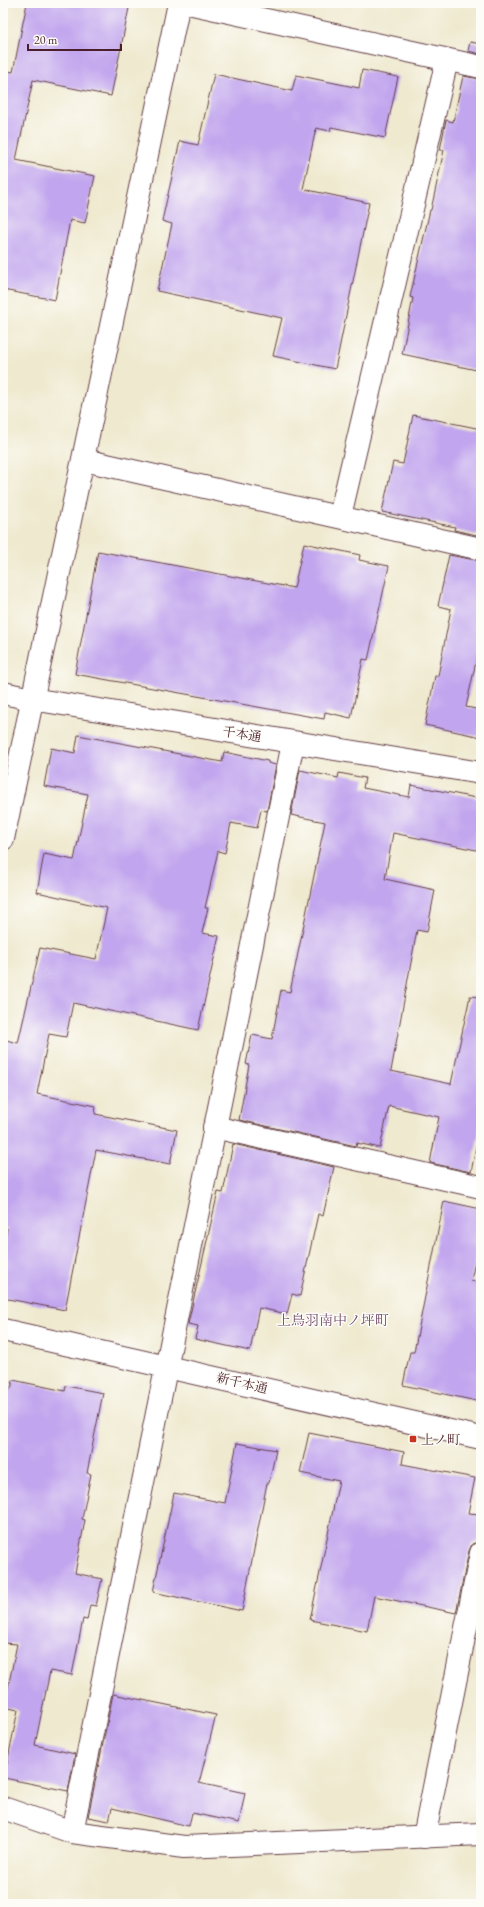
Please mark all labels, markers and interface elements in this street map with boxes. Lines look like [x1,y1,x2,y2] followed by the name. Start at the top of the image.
[28,26,121,52] scale bar
[34,32,58,48] text: 20 m
[221,723,263,745] street label: 千本通
[277,1311,389,1329] district label: 上鳥羽南中ノ坪町
[215,1369,269,1397] street label: 新千本通
[421,1431,460,1448] place label: 上ノ町
[408,1434,418,1444] marker: 上ノ町

